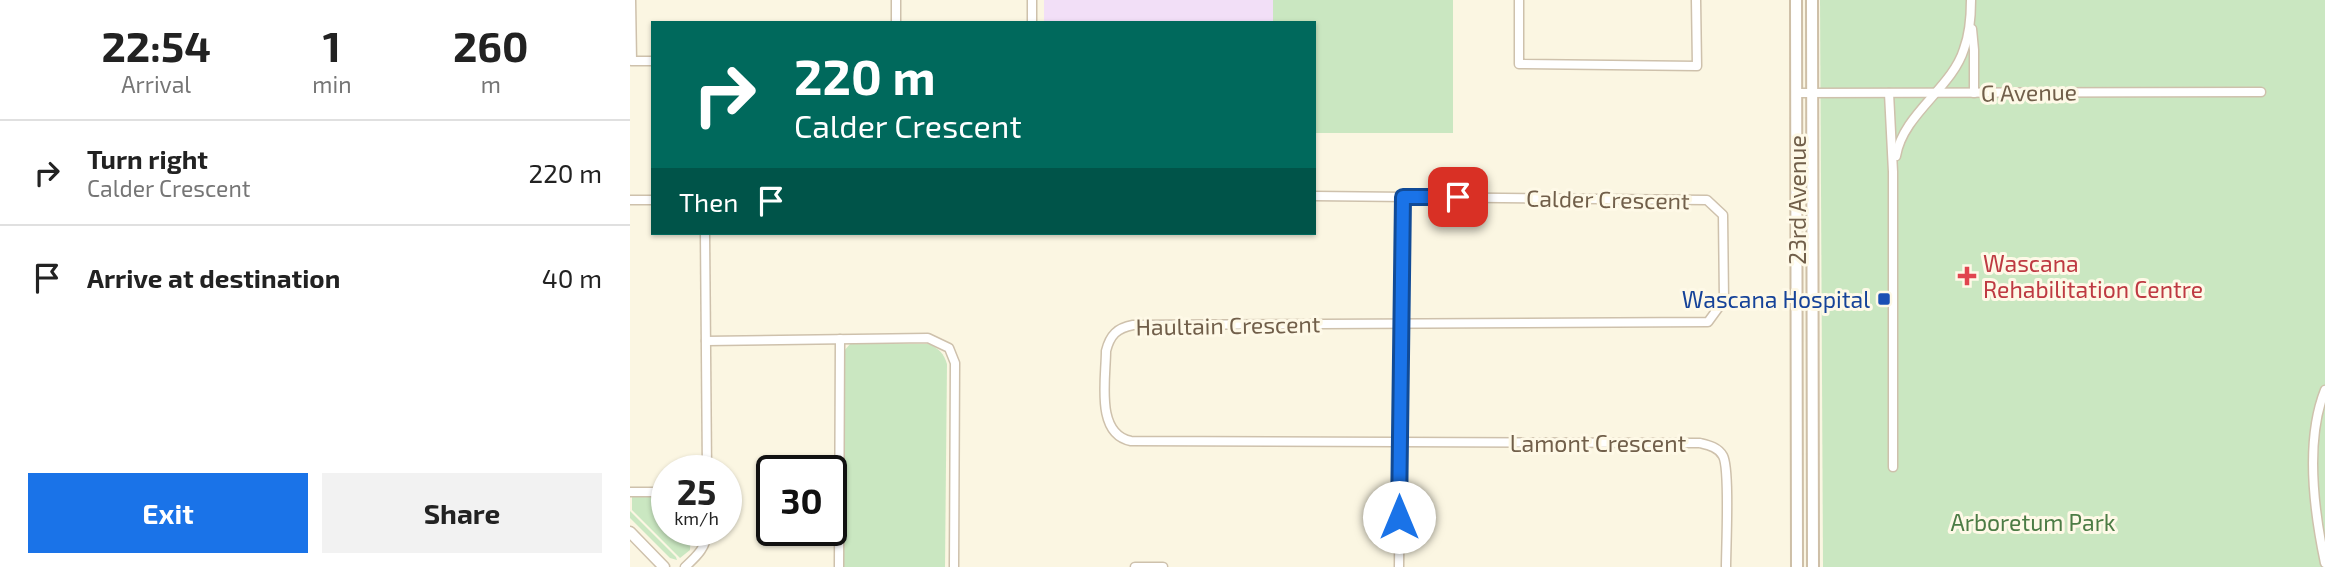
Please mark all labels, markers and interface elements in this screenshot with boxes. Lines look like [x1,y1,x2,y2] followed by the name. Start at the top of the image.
[101,20,211,70] text: 22:54
[323,20,341,70] text: 1
[453,20,529,70] text: 260
[794,46,936,105] text: 220 m
[679,49,770,140] icon: right
[121,70,191,98] text: Arrival
[312,70,352,98] text: min
[481,70,501,98] text: m
[1981,77,2077,107] street label: G Avenue
[794,106,1022,144] text: Calder Crescent
[1783,135,1811,265] street label: 23rd Avenue
[87,143,208,174] text: Turn right
[28,154,66,192] icon: right
[529,157,602,188] text: 220 m
[1428,167,1488,227] pin
[87,174,251,202] text: Calder Crescent
[1439,178,1477,216] icon: arrive
[752,182,790,220] icon: arrive
[1526,184,1690,214] street label: Calder Crescent
[679,186,738,217] text: Then
[1983,249,2203,303] place label: Wascana Rehabilitation Centre
[28,259,66,297] icon: arrive
[87,262,340,293] text: Arrive at destination
[542,262,602,293] text: 40 m
[1957,266,1977,286] marker: Wascana Rehabilitation Centre
[1682,285,1870,313] place label: Wascana Hospital
[1876,291,1892,307] marker: Wascana Hospital
[1135,309,1321,341] street label: Haultain Crescent
[1510,429,1686,457] street label: Lamont Crescent
[756,455,847,546] speed limit sign: 30
[677,470,716,512] text: 25
[28,473,308,553] button: Exit
[322,473,602,553] button: Share
[1362,480,1436,554] position arrow
[674,507,719,529] text: km/h
[1950,508,2116,536] park label: Arboretum Park

